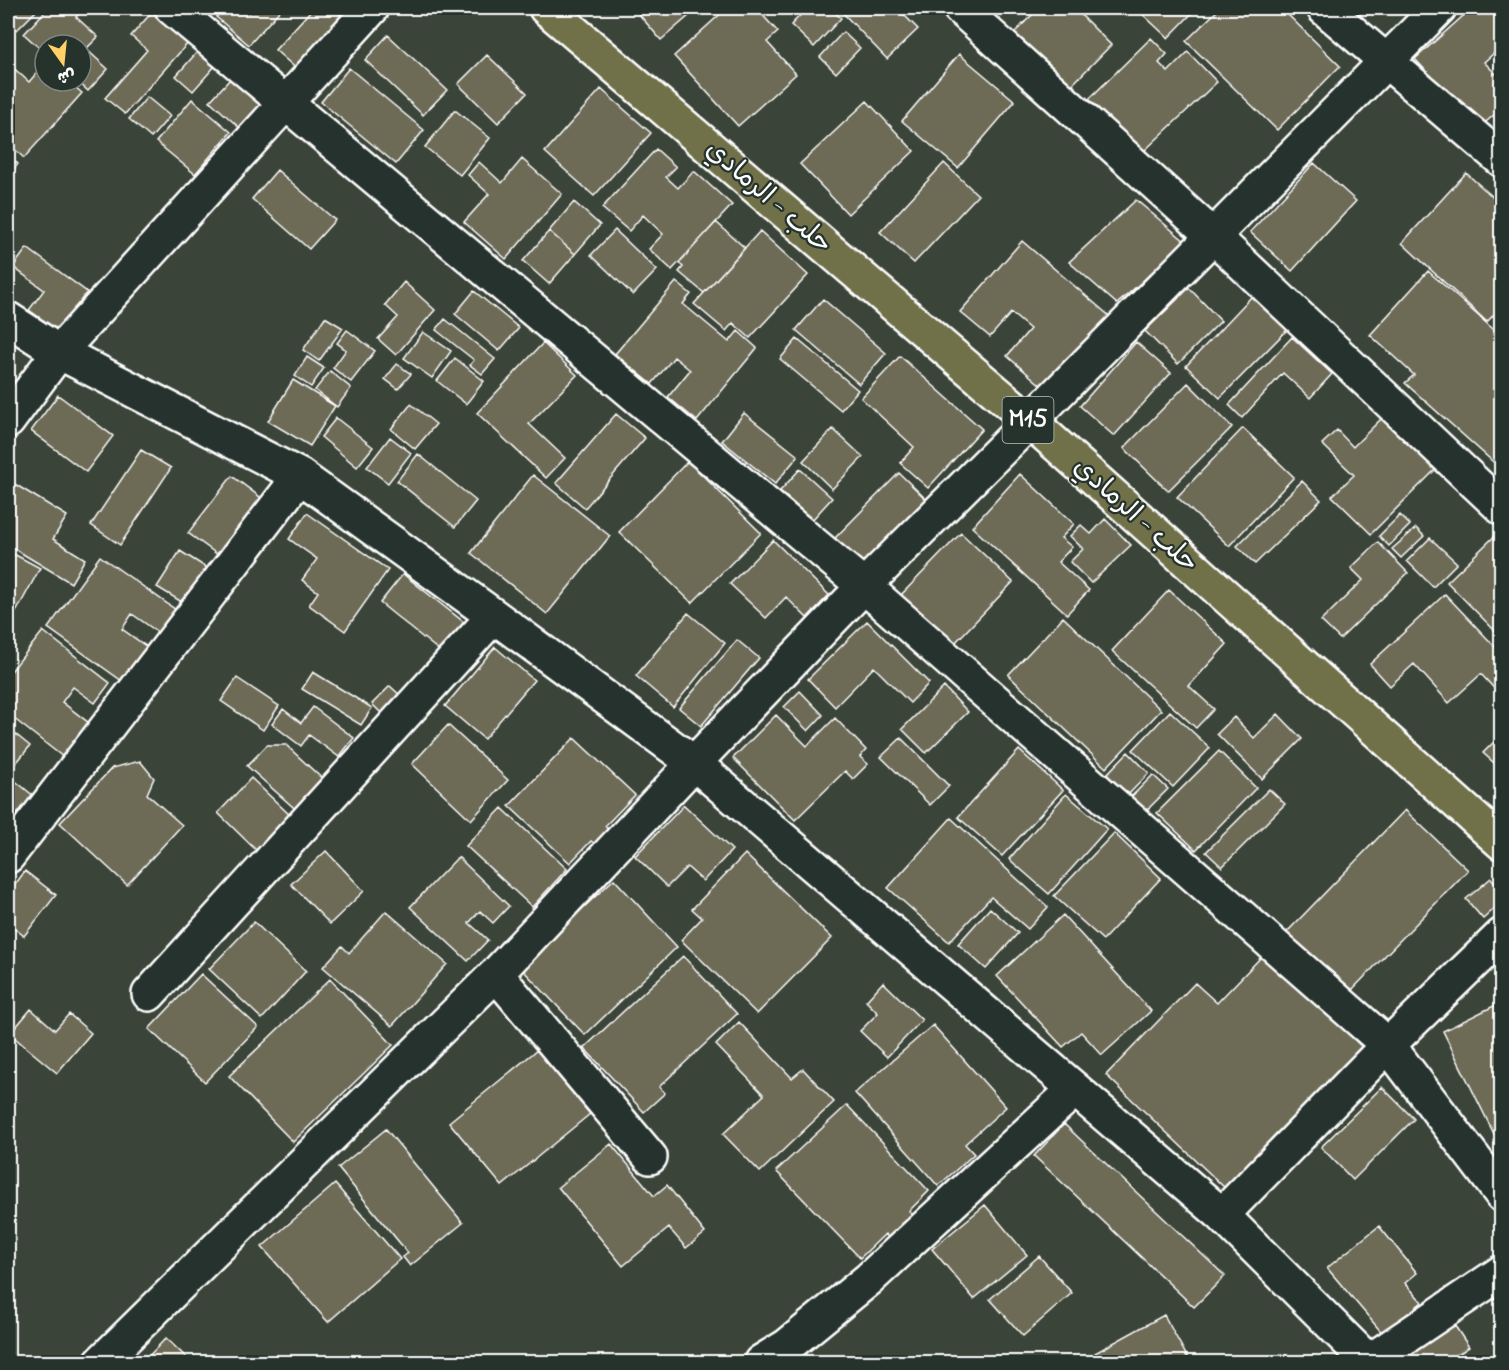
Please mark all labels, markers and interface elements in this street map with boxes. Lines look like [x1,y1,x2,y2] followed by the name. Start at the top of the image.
[33,33,93,93] north arrow
[55,62,78,89] text: ش
[696,132,840,264] street label: حلب - الرمادي
[1002,397,1054,443] road number: M15
[1064,449,1206,583] street label: حلب - الرمادي

